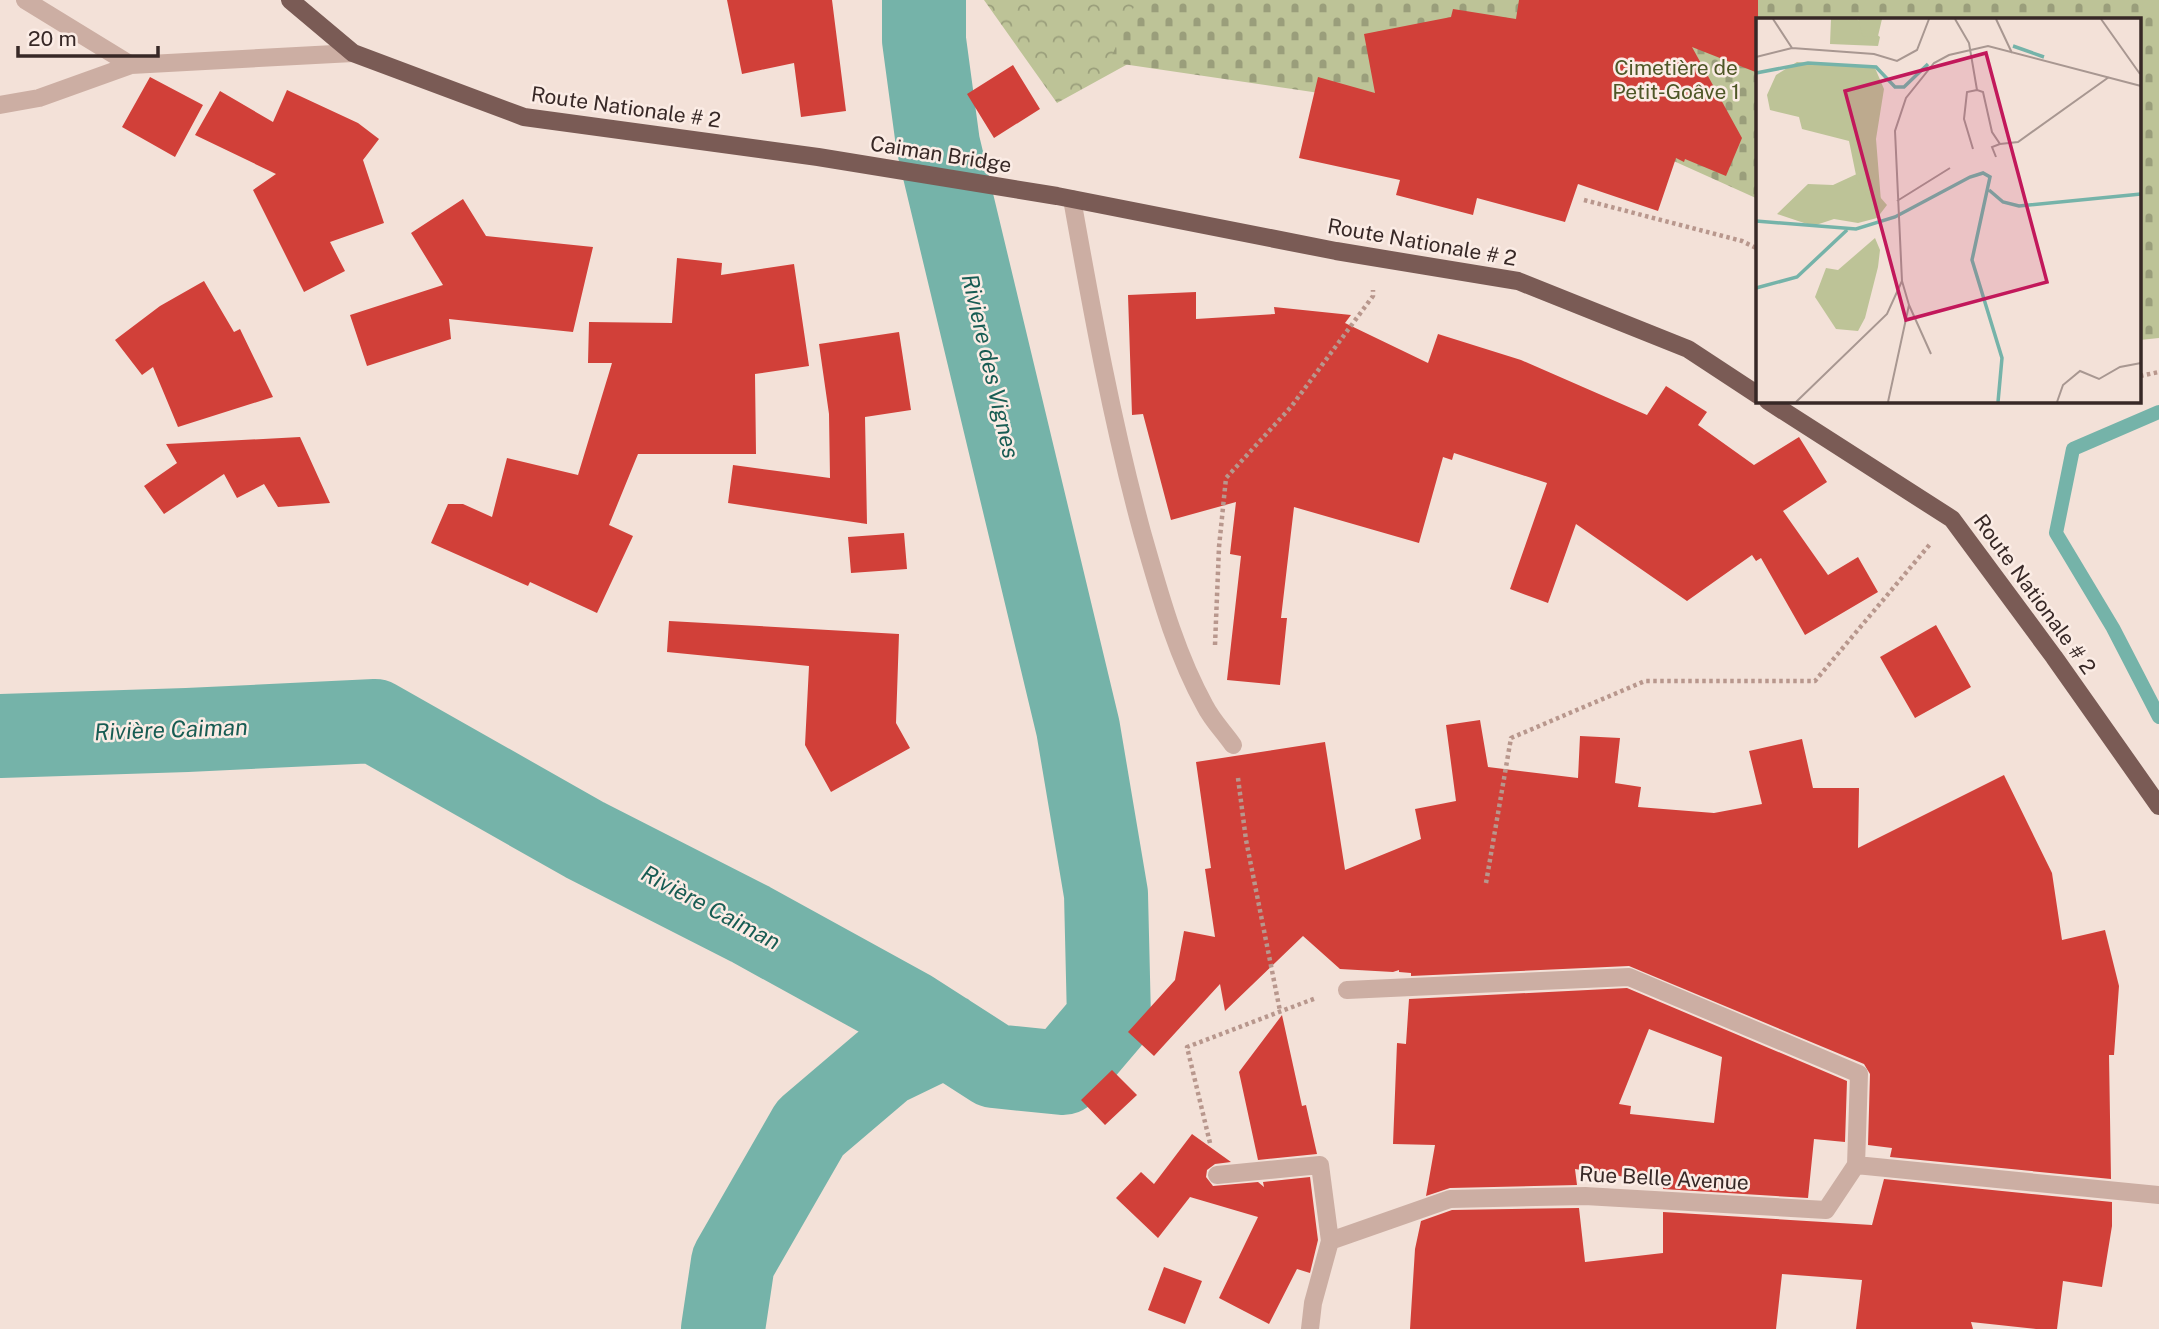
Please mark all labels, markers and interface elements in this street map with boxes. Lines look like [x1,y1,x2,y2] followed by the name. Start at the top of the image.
[18,14,158,58] scale bar
[1756,18,2142,402] inset map
[28,26,77,51] text: 20 m
[1612,55,1740,104] park label: Cimetière de Petit-Goâve 1
[529,81,723,133] street label: Route Nationale # 2
[869,130,1013,178] street label: Caiman Bridge
[1326,213,1518,271] street label: Route Nationale # 2
[957,271,1025,461] water label: Riviere des Vignes
[1969,509,2101,679] street label: Route Nationale # 2
[94,713,248,745] water label: Rivière Caiman
[637,859,785,955] water label: Rivière Caiman
[1578,1161,1750,1195] street label: Rue Belle Avenue

